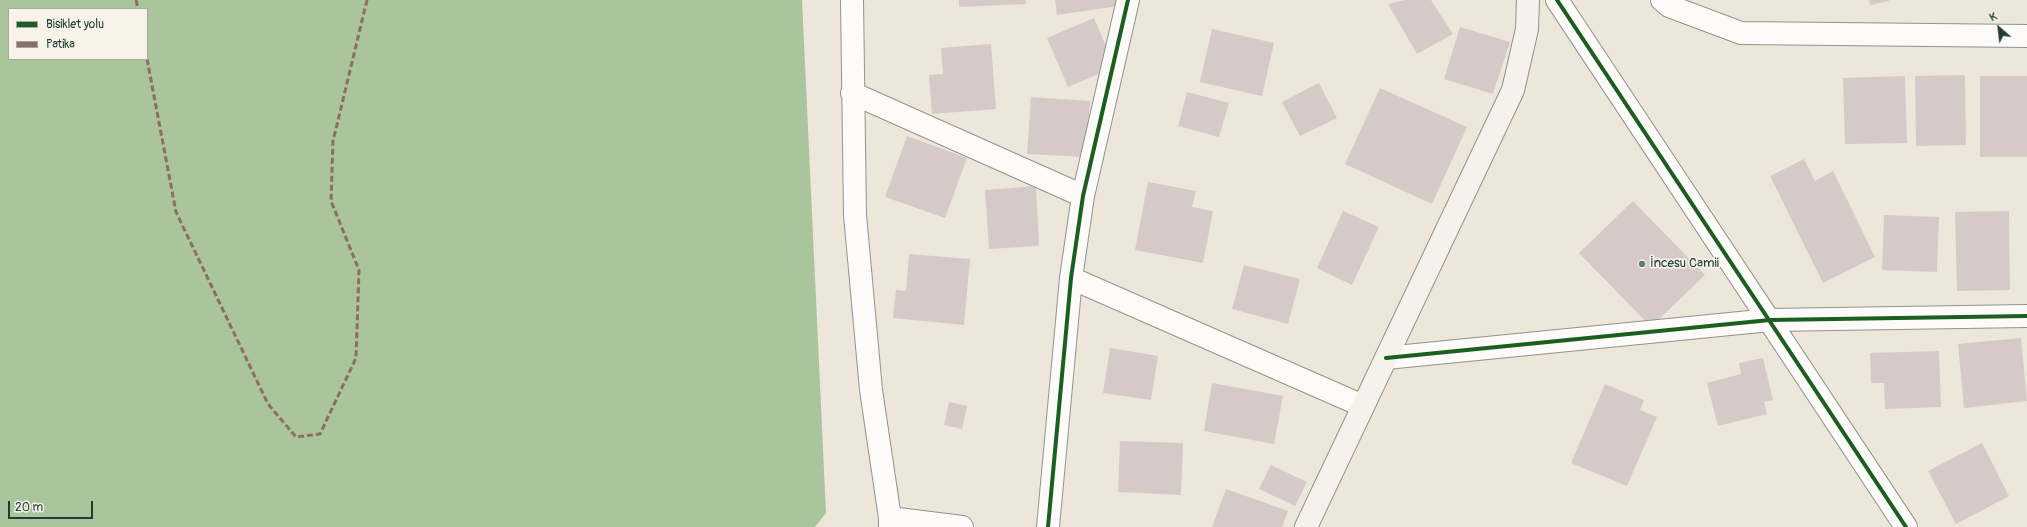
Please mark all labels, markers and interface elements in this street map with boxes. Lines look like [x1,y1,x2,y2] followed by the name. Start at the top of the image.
[8,8,148,60] legend
[1979,8,2019,48] north arrow
[1987,10,1999,24] text: K
[46,17,104,32] text: Bisiklet yolu
[46,37,75,52] text: Patika
[1650,256,1719,272] place label: İncesu Camii
[1637,259,1647,269] marker: İncesu Camii
[10,493,95,519] scale bar
[15,500,43,515] text: 20 m

